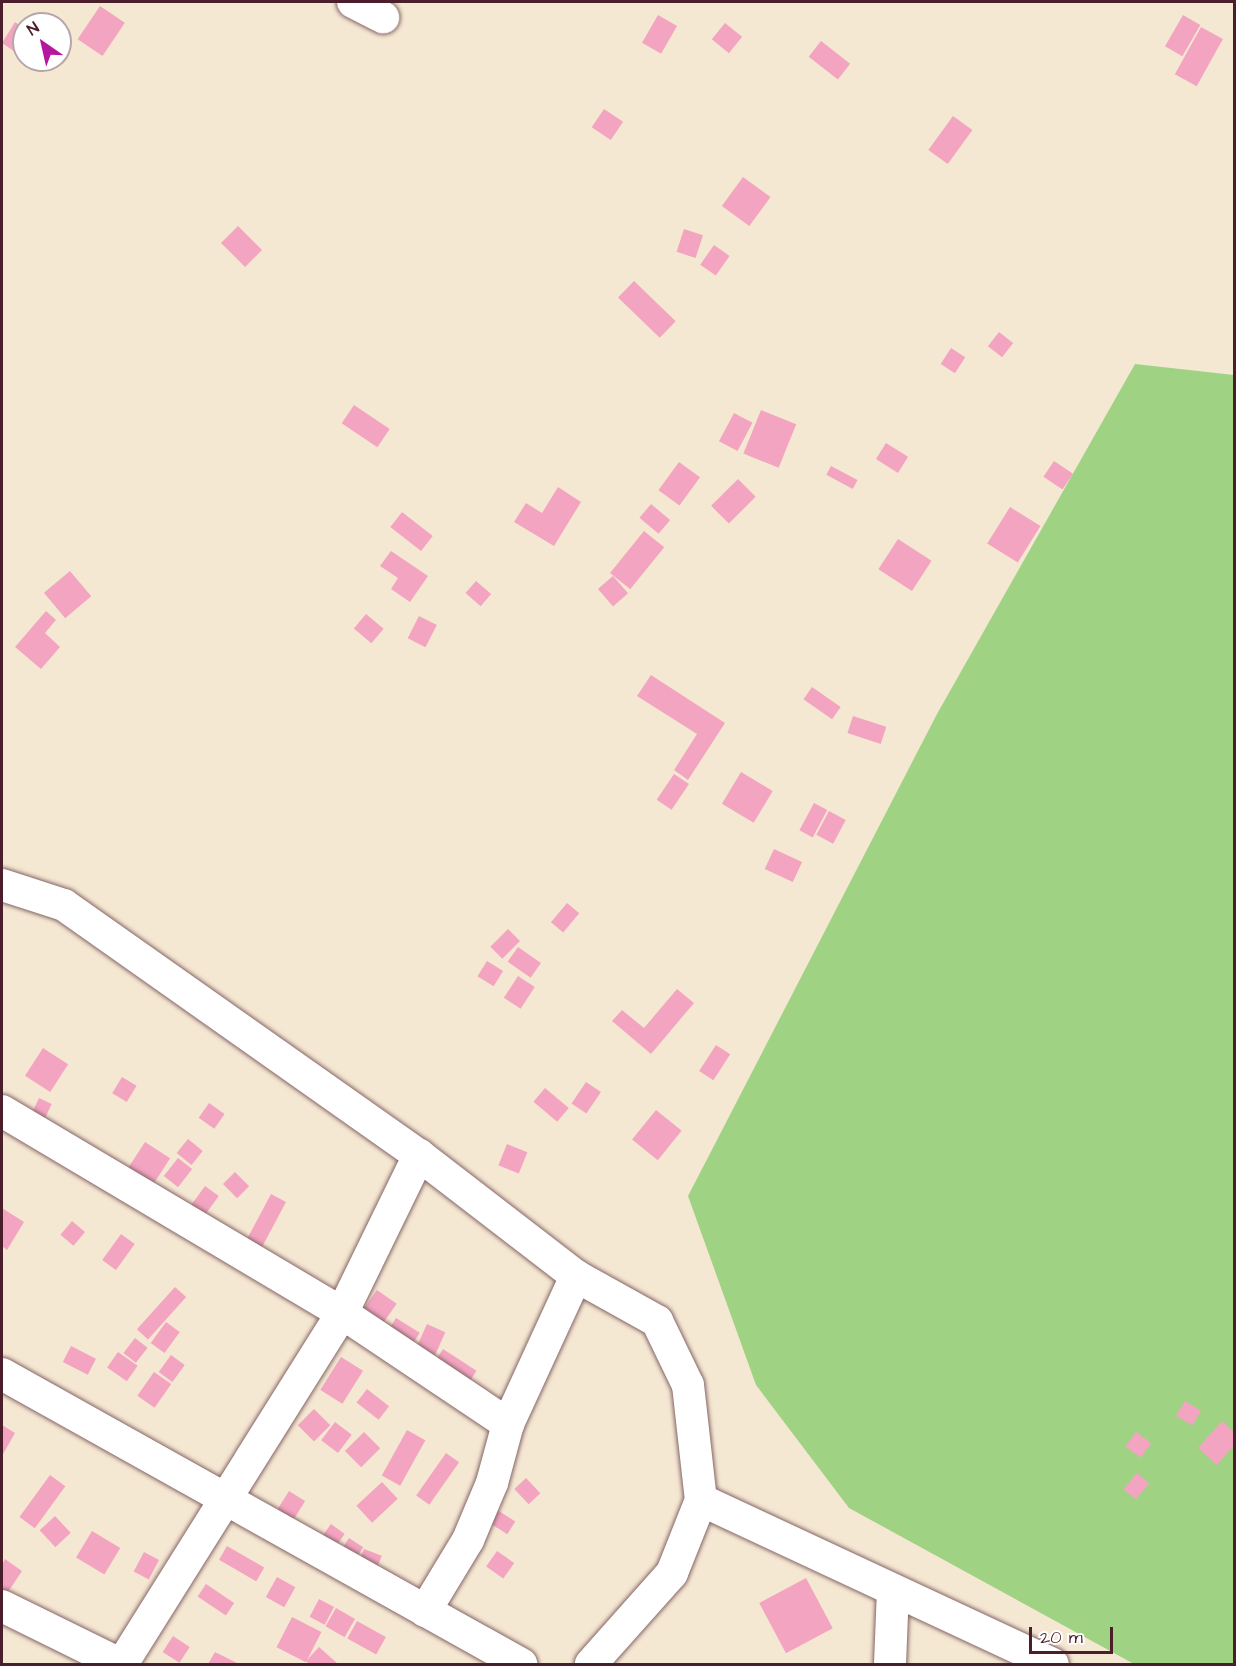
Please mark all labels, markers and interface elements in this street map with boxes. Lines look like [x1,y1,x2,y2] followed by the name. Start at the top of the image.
[12,12,72,72] north arrow
[23,17,43,41] text: N
[1032,1615,1116,1653] scale bar
[1040,1625,1083,1650] text: 20 m

